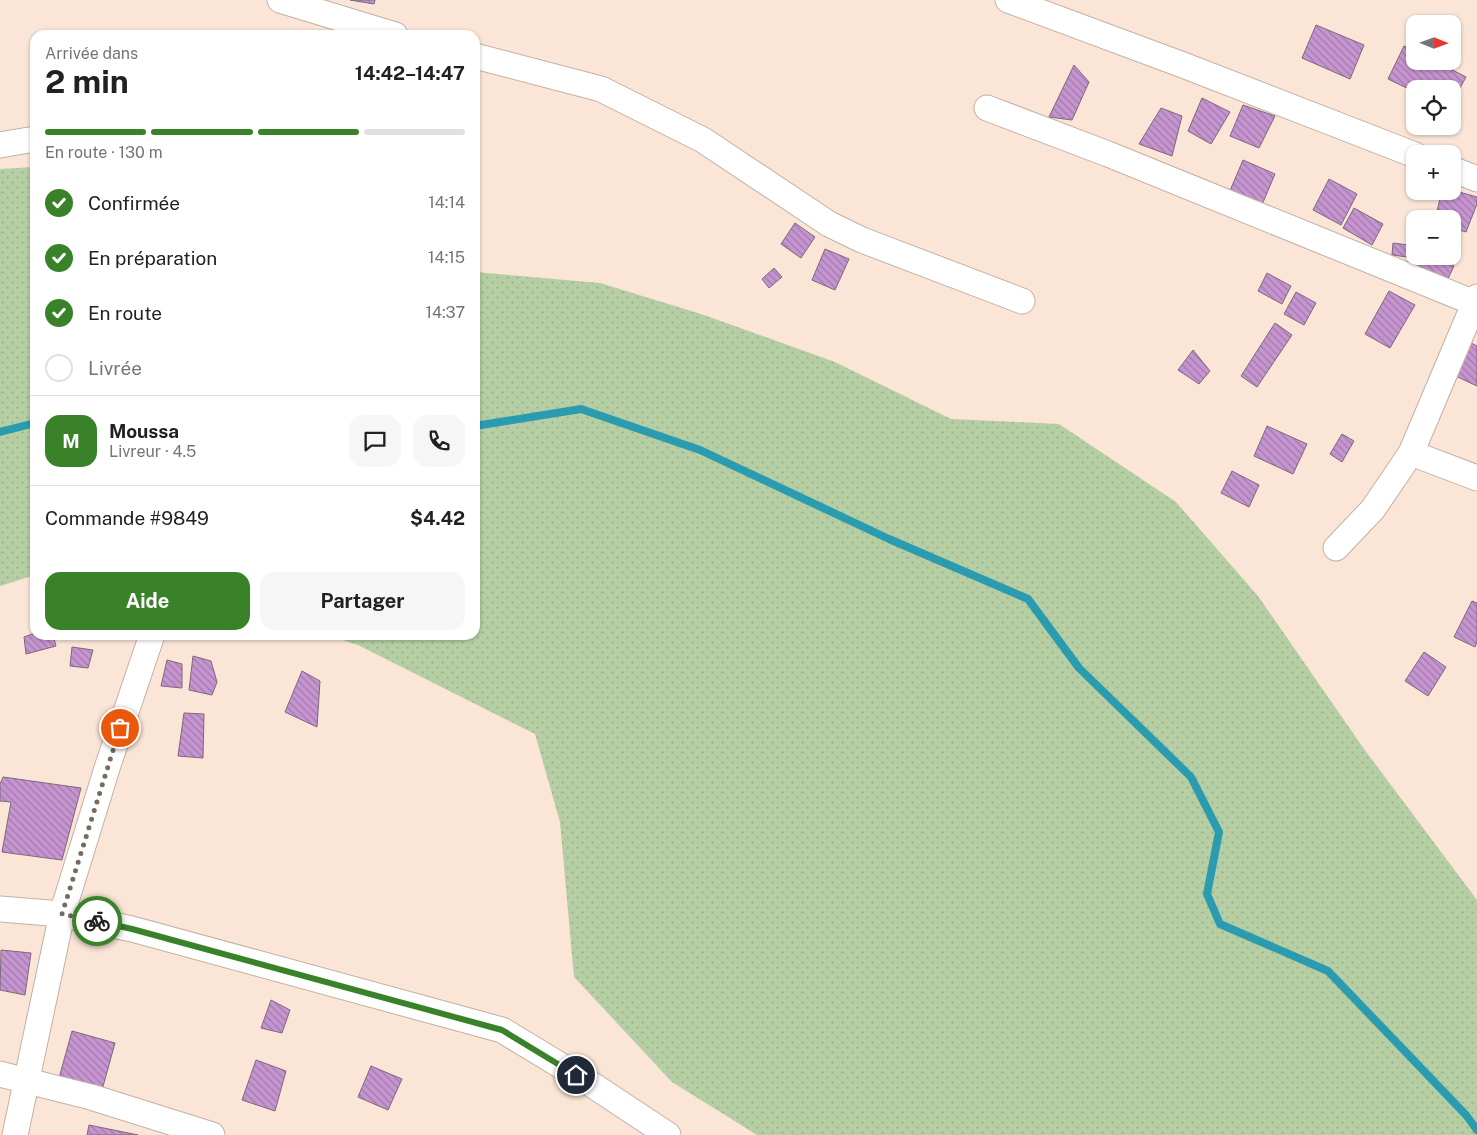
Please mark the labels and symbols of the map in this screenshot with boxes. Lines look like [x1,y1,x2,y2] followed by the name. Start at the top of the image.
[1406,15,1461,70] north arrow
[99,707,141,749] pin
[72,896,122,946] courier
[555,1054,597,1096] pin

